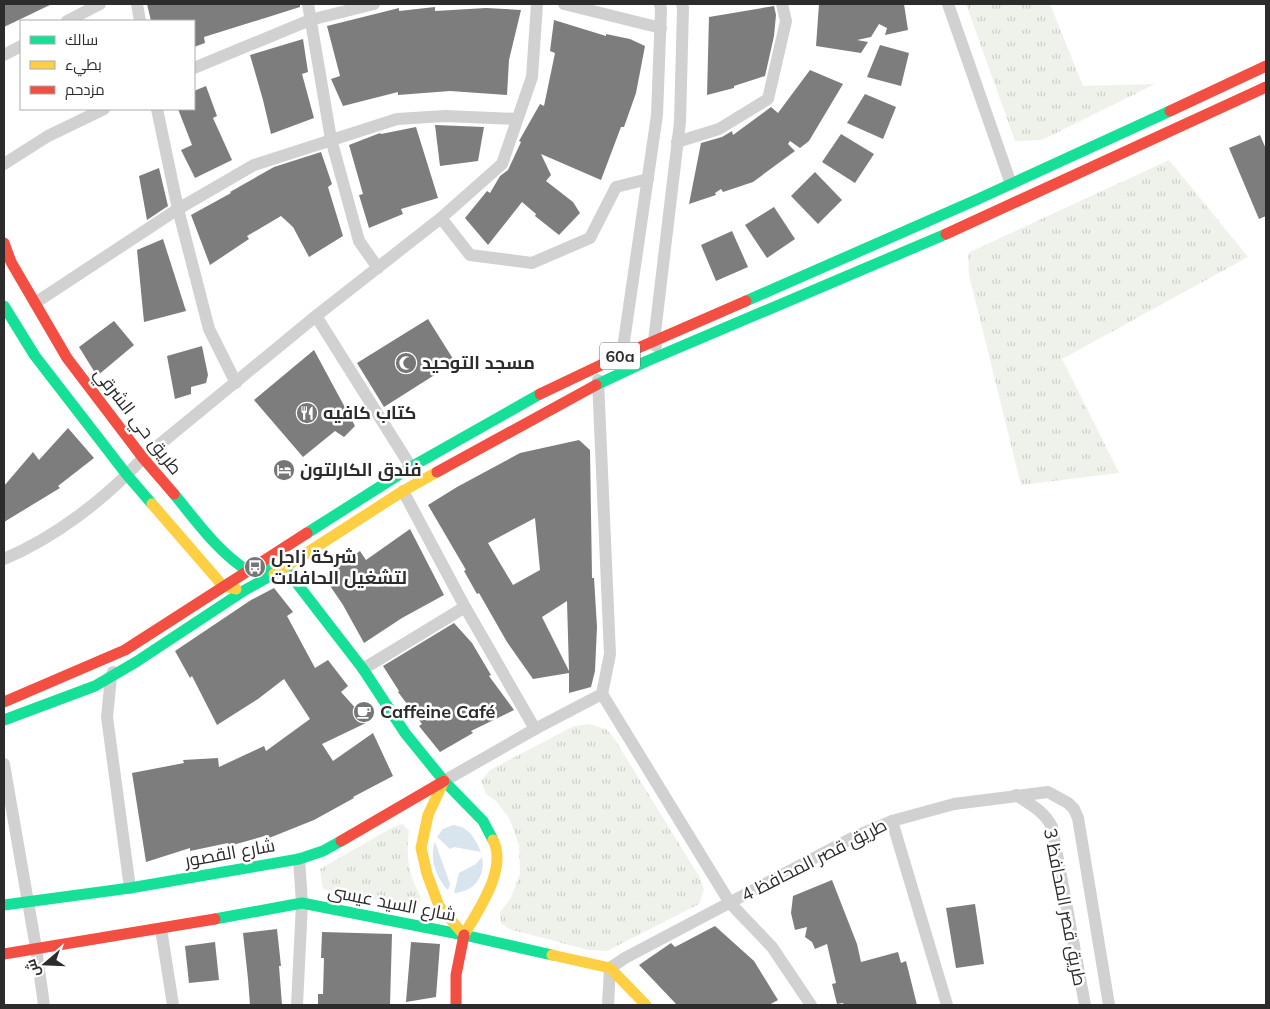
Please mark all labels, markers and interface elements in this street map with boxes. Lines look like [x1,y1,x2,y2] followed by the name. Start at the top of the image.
[20,20,195,110] legend
[65,30,98,49] text: سالك
[65,55,102,77] text: بطيء
[65,80,105,100] text: مزدحم
[600,342,640,370] road number: 60a
[394,351,418,375] mosque icon: مسجد التوحيد
[422,351,535,374] place label: مسجد التوحيد
[87,362,187,481] street label: طريق حي الشرقي
[295,401,319,425] restaurant icon: كتاب كافيه
[323,401,416,424] place label: كتاب كافيه
[272,458,296,482] hotel icon: فندق الكارلتون
[300,458,422,481] place label: فندق الكارلتون
[271,545,407,589] place label: شركة زاجل لتشغيل الحافلات
[243,555,267,579] bus stop icon: شركة زاجل لتشغيل الحافلات
[352,700,376,724] cafe icon: Caffeine Café
[380,700,496,723] place label: Caffeine Café
[737,813,891,907] street label: طريق قصر المحافظ 4
[1038,826,1092,988] street label: طريق قصر المحافظ 3
[182,833,277,873] street label: شارع القصور
[326,879,458,927] street label: شارع السيد عيسى
[20,939,70,989] north arrow
[21,957,44,980] text: ش

